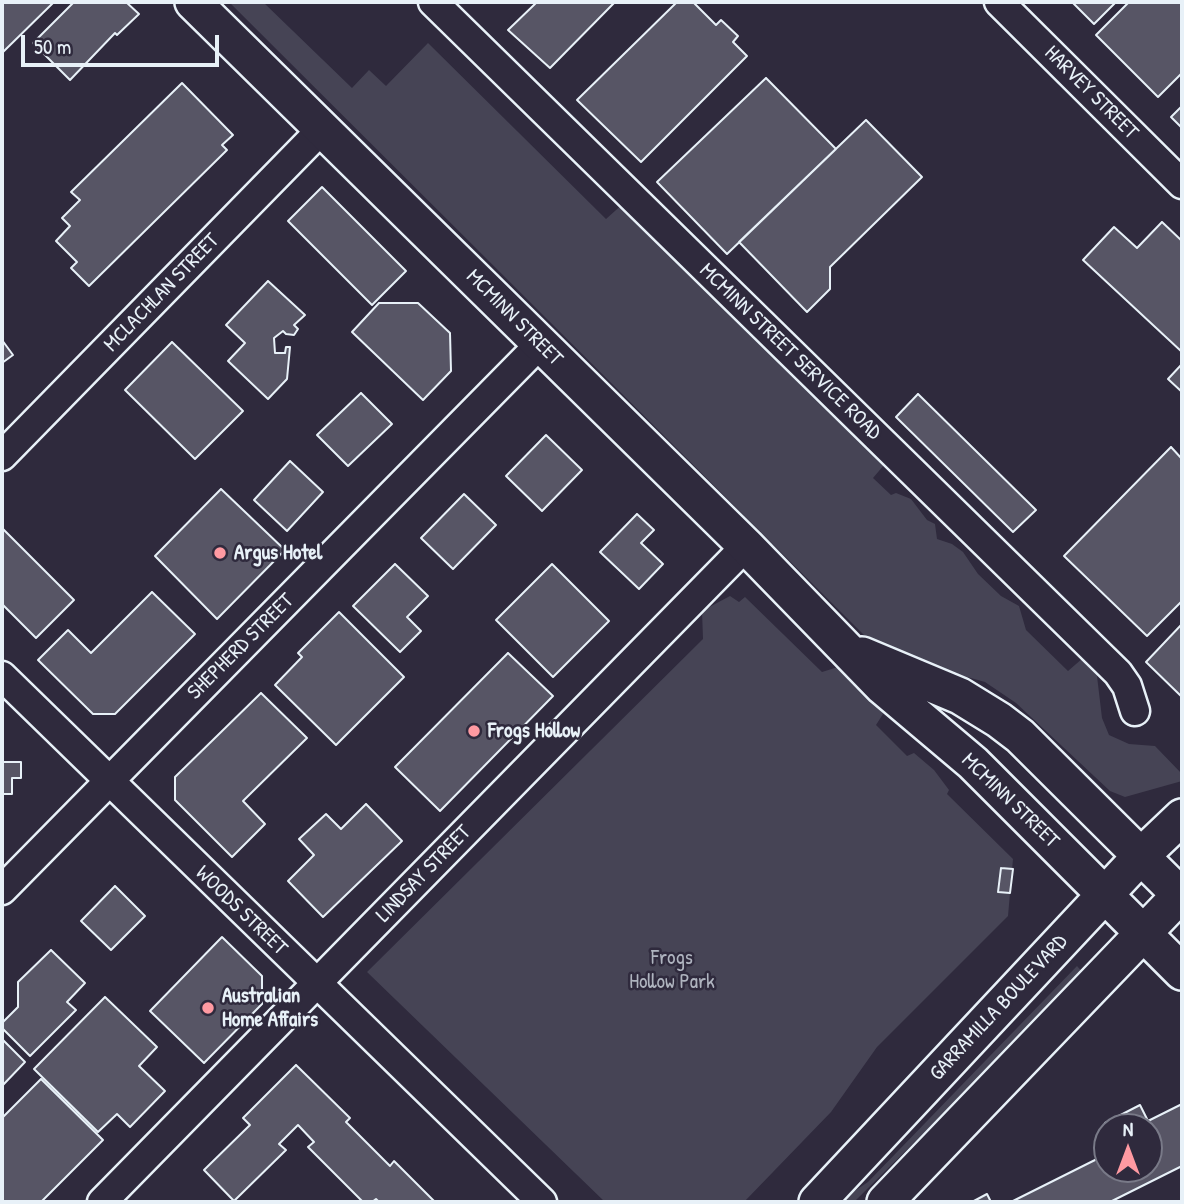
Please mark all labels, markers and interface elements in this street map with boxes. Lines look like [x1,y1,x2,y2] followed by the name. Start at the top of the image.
[24,21,222,65] scale bar
[34,32,71,61] text: 50 m
[1039,41,1143,145] street label: HARVEY STREET
[99,229,225,357] street label: MCLACHLAN STREET
[694,259,886,445] street label: MCMINN STREET SERVICE ROAD
[461,265,567,371] street label: MCMINN STREET
[234,540,322,566] place label: Argus Hotel
[212,545,228,561] marker: Argus Hotel
[183,589,299,705] street label: SHEPHERD STREET
[488,718,580,744] place label: Frogs Hollow
[466,723,482,739] marker: Frogs Hollow
[956,748,1064,854] street label: MCMINN STREET
[371,820,477,928] street label: LINDSAY STREET
[190,861,292,961] street label: WOODS STREET
[925,930,1073,1086] street label: GARRAMILLA BOULEVARD
[629,945,715,995] park label: Frogs Hollow Park
[222,983,318,1033] place label: Australian Home Affairs
[200,1000,216,1016] marker: Australian Home Affairs
[1093,1113,1163,1183] north arrow
[1123,1116,1133,1142] text: N

